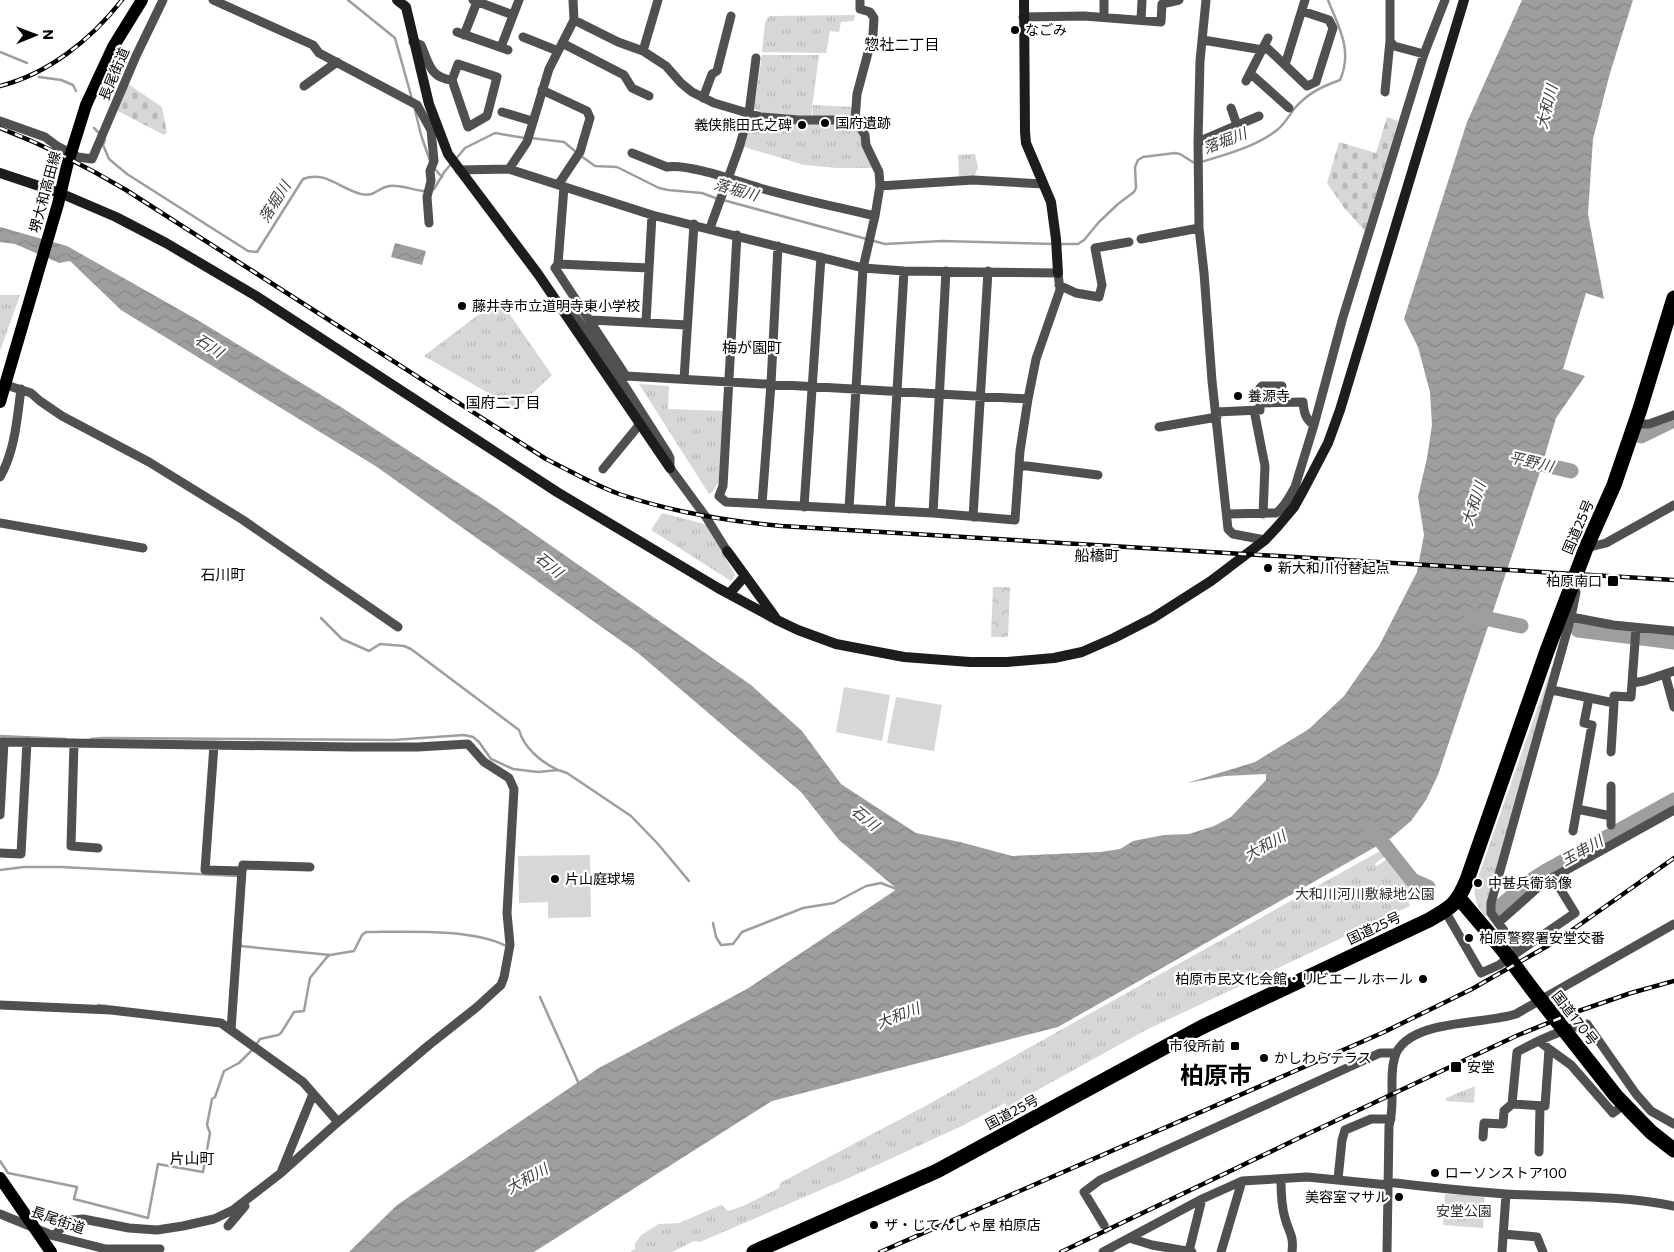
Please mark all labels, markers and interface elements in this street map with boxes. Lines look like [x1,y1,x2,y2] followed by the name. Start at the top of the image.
[10,10,60,60] north arrow
[1025,21,1067,38] place label: なごみ
[1009,24,1021,36] marker: なごみ
[40,29,57,40] text: N
[864,35,940,53] district label: 惣社二丁目
[95,45,132,103] street label: 長尾街道
[1532,81,1561,131] water label: 大和川
[835,114,891,131] place label: 国府遺跡
[694,116,792,133] place label: 義侠熊田氏之碑
[819,117,831,129] marker: 国府遺跡
[796,119,808,131] marker: 義侠熊田氏之碑
[1200,123,1251,157] water label: 落堀川
[25,149,64,235] street label: 堺大和高田線
[712,174,762,204] water label: 落堀川
[255,176,295,225] water label: 落堀川
[472,297,640,314] place label: 藤井寺市立道明寺東小学校
[456,300,468,312] marker: 藤井寺市立道明寺東小学校
[192,330,229,362] water label: 石川
[722,338,782,356] district label: 梅が園町
[1248,387,1290,404] place label: 養源寺
[1232,390,1244,402] marker: 養源寺
[465,393,541,411] district label: 国府二丁目
[1507,447,1557,475] water label: 平野川
[1458,478,1489,528] water label: 大和川
[1558,497,1597,557] street label: 国道25号
[1074,546,1120,564] district label: 船橋町
[532,548,568,582] water label: 石川
[1278,559,1390,576] place label: 新大和川付替起点
[1262,562,1274,574] marker: 新大和川付替起点
[200,565,246,583] district label: 石川町
[1546,572,1602,589] place label: 柏原南口
[1606,574,1620,588] marker: 柏原南口
[848,801,884,835] water label: 石川
[1240,825,1290,864] water label: 大和川
[1557,830,1607,869] water label: 玉串川
[565,870,635,887] place label: 片山庭球場
[549,873,561,885] marker: 片山庭球場
[1488,874,1572,891] place label: 中甚兵衛翁像
[1472,877,1484,889] marker: 中甚兵衛翁像
[1295,885,1435,902] park label: 大和川河川敷緑地公園
[1344,908,1404,947] street label: 国道25号
[1479,929,1605,946] place label: 柏原警察署安堂交番
[1463,932,1475,944] marker: 柏原警察署安堂交番
[1175,970,1413,987] place label: 柏原市民文化会館・リビエールホール
[1417,973,1429,985] marker: 柏原市民文化会館・リビエールホール
[1549,987,1602,1048] street label: 国道170号
[873,998,924,1032] water label: 大和川
[1169,1037,1225,1054] place label: 市役所前
[1229,1040,1241,1052] marker: 市役所前
[1274,1049,1372,1066] place label: かしわらテラス
[1258,1052,1270,1064] marker: かしわらテラス
[1467,1058,1495,1075] place label: 安堂
[1180,1060,1252,1089] district label: 柏原市
[1449,1060,1463,1074] marker: 安堂
[982,1090,1041,1133] street label: 国道25号
[169,1149,215,1167] district label: 片山町
[502,1158,552,1197] water label: 大和川
[1445,1164,1567,1181] place label: ローソンストア100
[1429,1167,1441,1179] marker: ローソンストア100
[1305,1188,1389,1205] place label: 美容室マサル
[1393,1191,1405,1203] marker: 美容室マサル
[29,1202,87,1237] street label: 長尾街道
[1436,1202,1492,1219] park label: 安堂公園
[884,1216,1041,1233] place label: ザ・じてんしゃ屋 柏原店
[868,1219,880,1231] marker: ザ・じてんしゃ屋 柏原店

